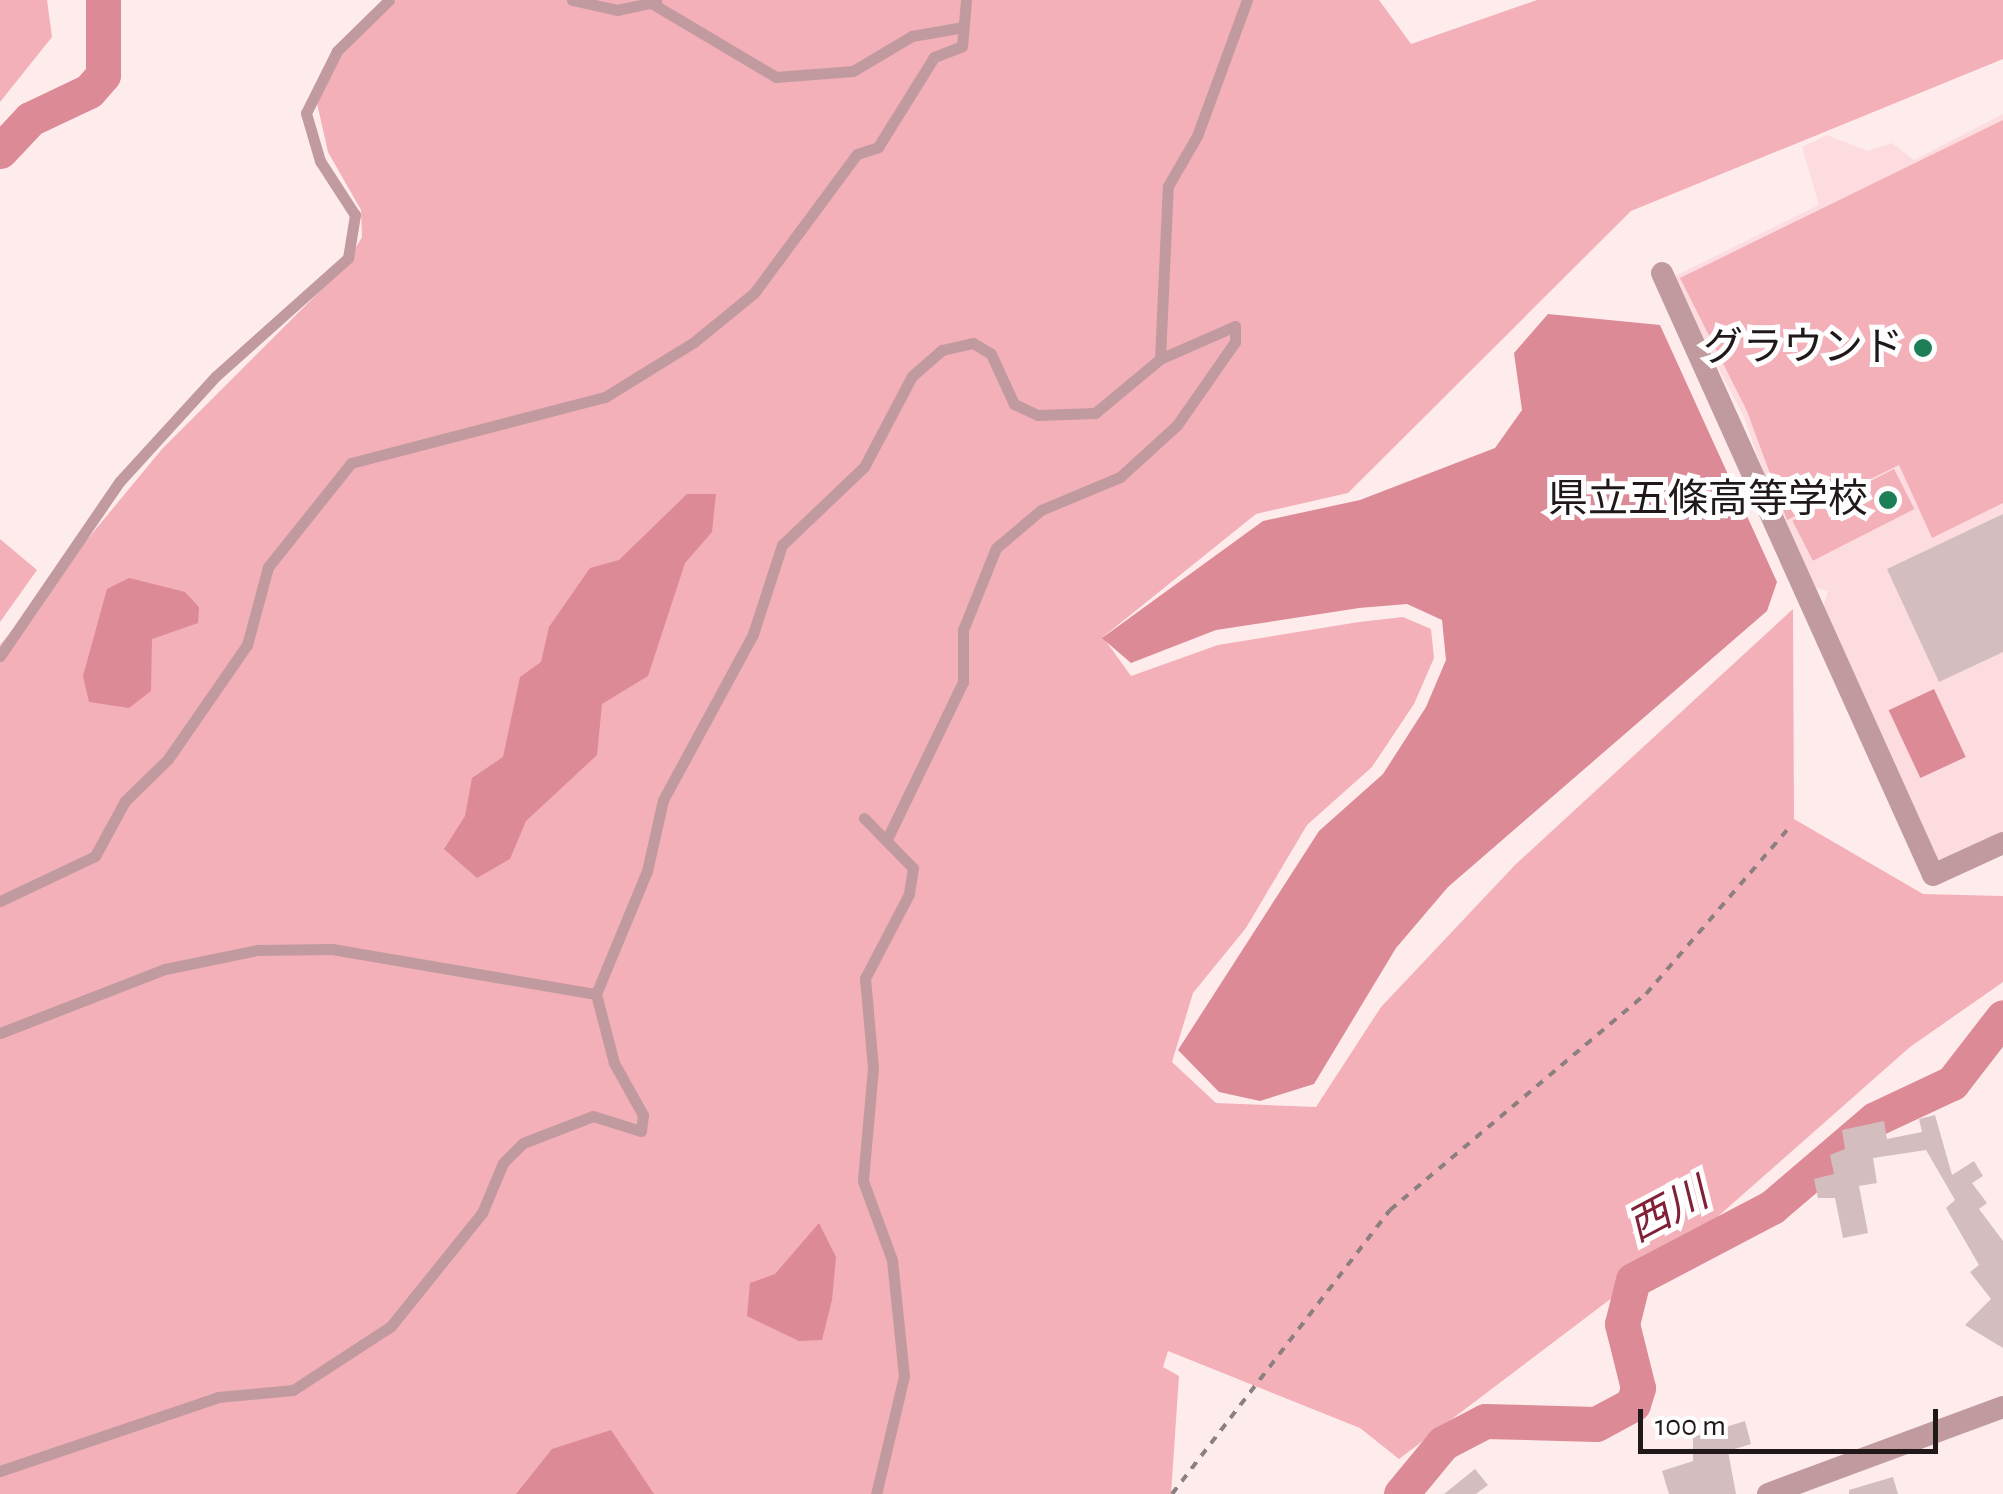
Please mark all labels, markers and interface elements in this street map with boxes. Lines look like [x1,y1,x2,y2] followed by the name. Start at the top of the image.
[1703,324,1903,372] place label: グラウンド
[1912,337,1934,359] marker: グラウンド
[1548,476,1868,524] place label: 県立五條高等学校
[1877,489,1899,511] marker: 県立五條高等学校
[1619,1169,1717,1253] water label: 西川
[1643,1389,1943,1451] scale bar
[1655,1411,1726,1441] text: 100 m

